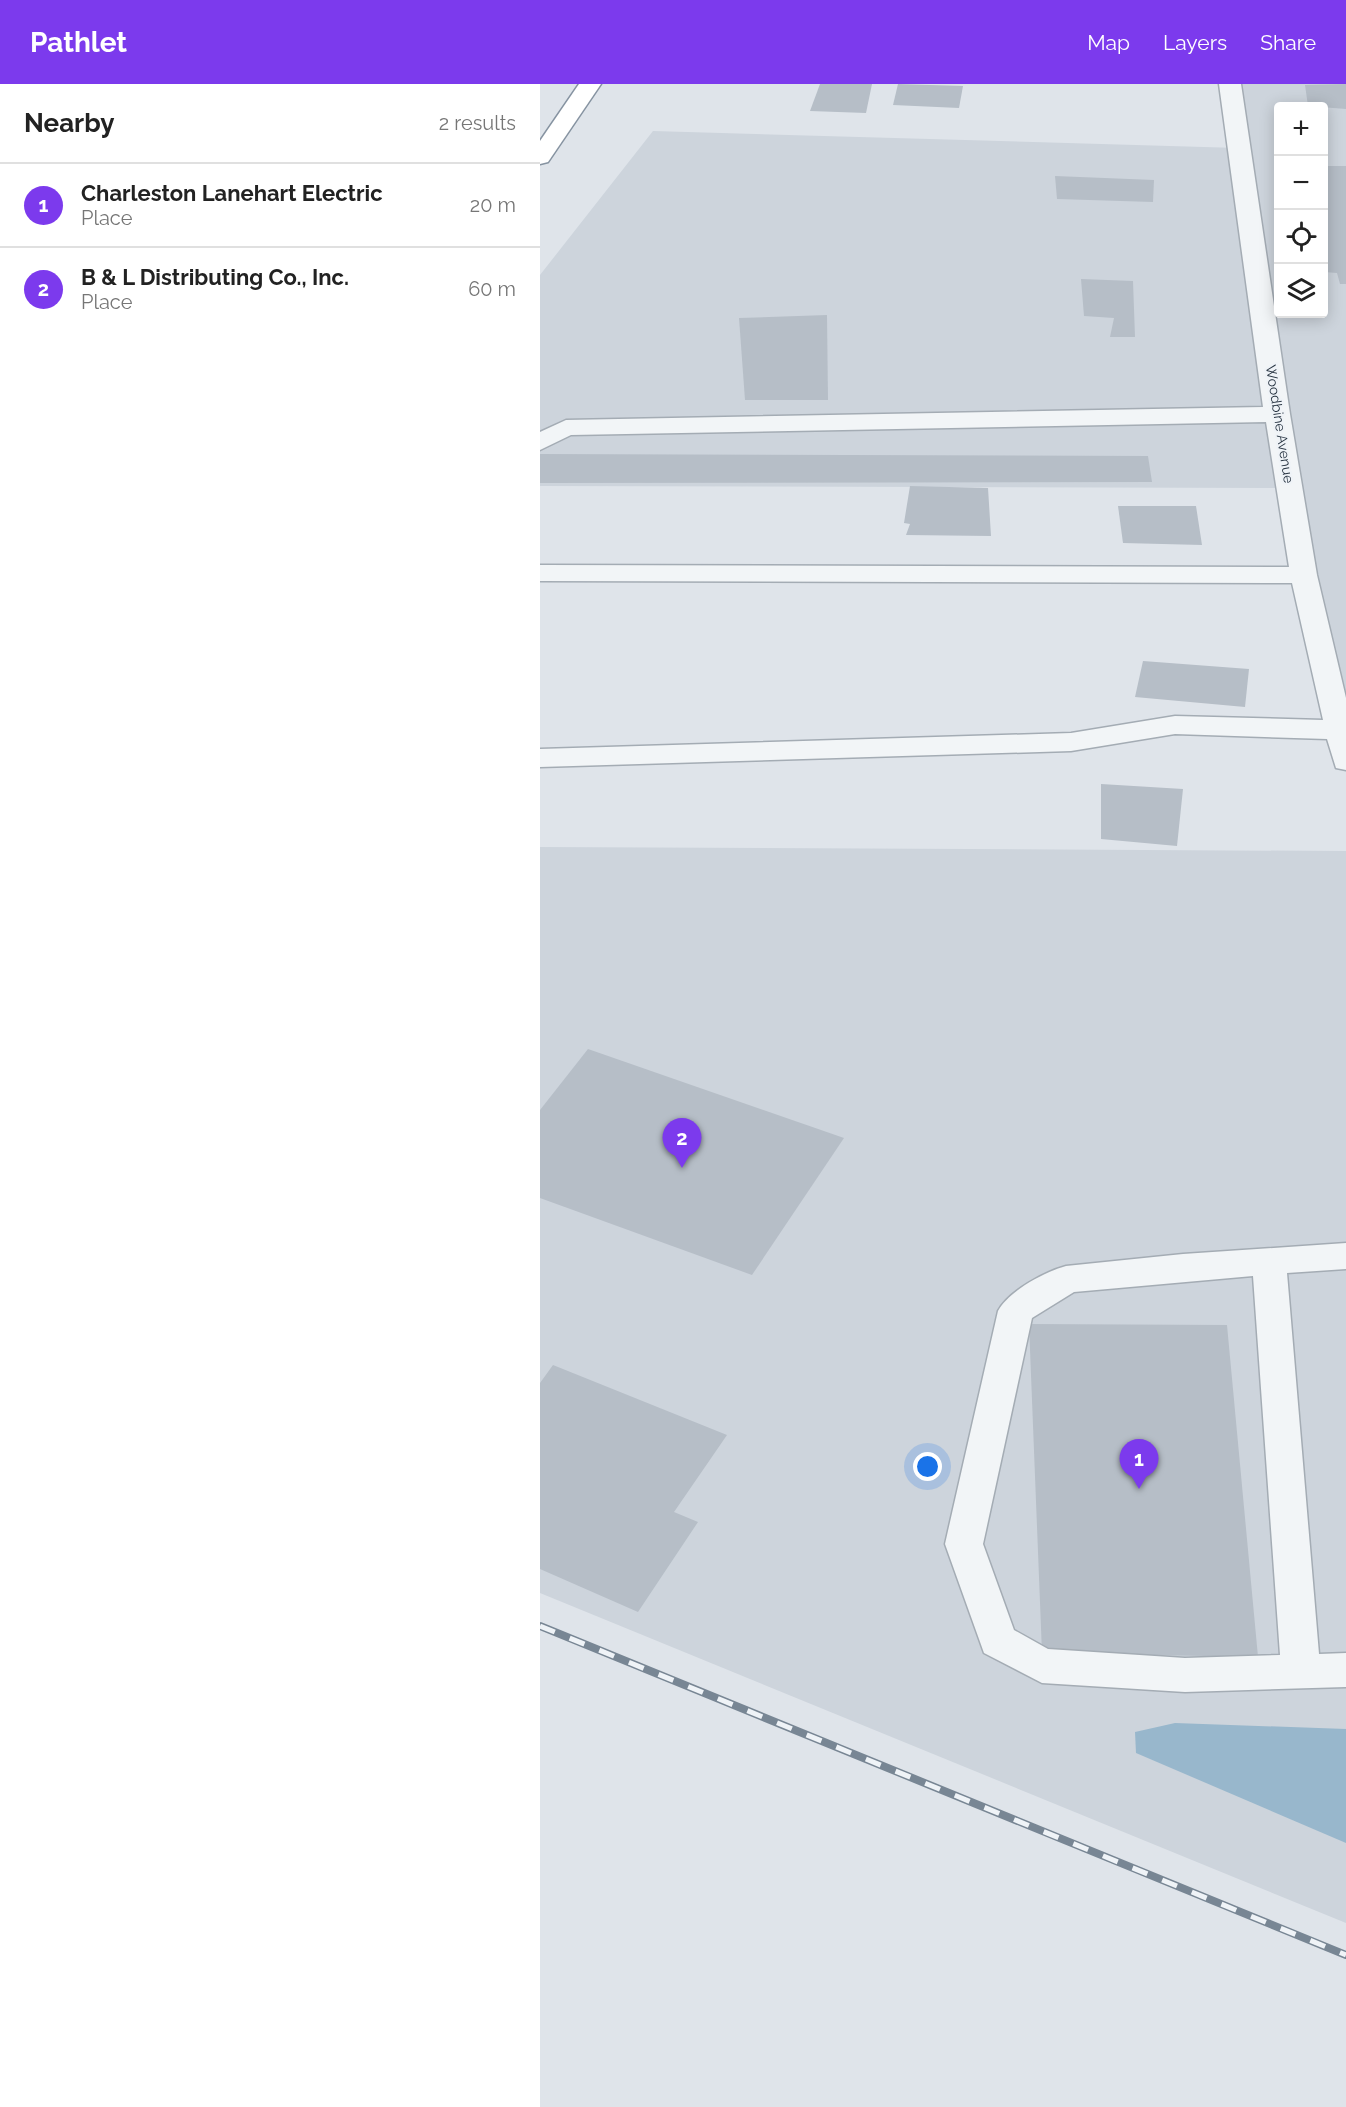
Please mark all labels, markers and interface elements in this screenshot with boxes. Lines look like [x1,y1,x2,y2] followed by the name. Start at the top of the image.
[30,26,127,59] text: Pathlet
[1087,30,1130,55] text: Map
[1163,30,1227,55] text: Layers
[1260,30,1316,55] text: Share
[1274,102,1328,318] map controls
[1274,102,1328,156] button: +
[24,108,114,138] text: Nearby
[439,111,516,135] text: 2 results
[1274,156,1328,210] button: −
[81,180,383,206] text: Charleston Lanehart Electric
[39,193,48,217] text: 1
[470,193,516,217] text: 20 m
[81,206,132,230] text: Place
[1274,210,1328,264] button: locate
[81,264,349,290] text: B & L Distributing Co., Inc.
[1274,264,1328,318] button: layers
[38,277,49,301] text: 2
[468,277,516,301] text: 60 m
[81,290,132,314] text: Place
[1263,364,1297,484] street label: Woodbine Avenue
[662,1118,702,1168] pin: 2
[1120,1440,1158,1489] pin: 1
[913,1452,942,1481] your location

